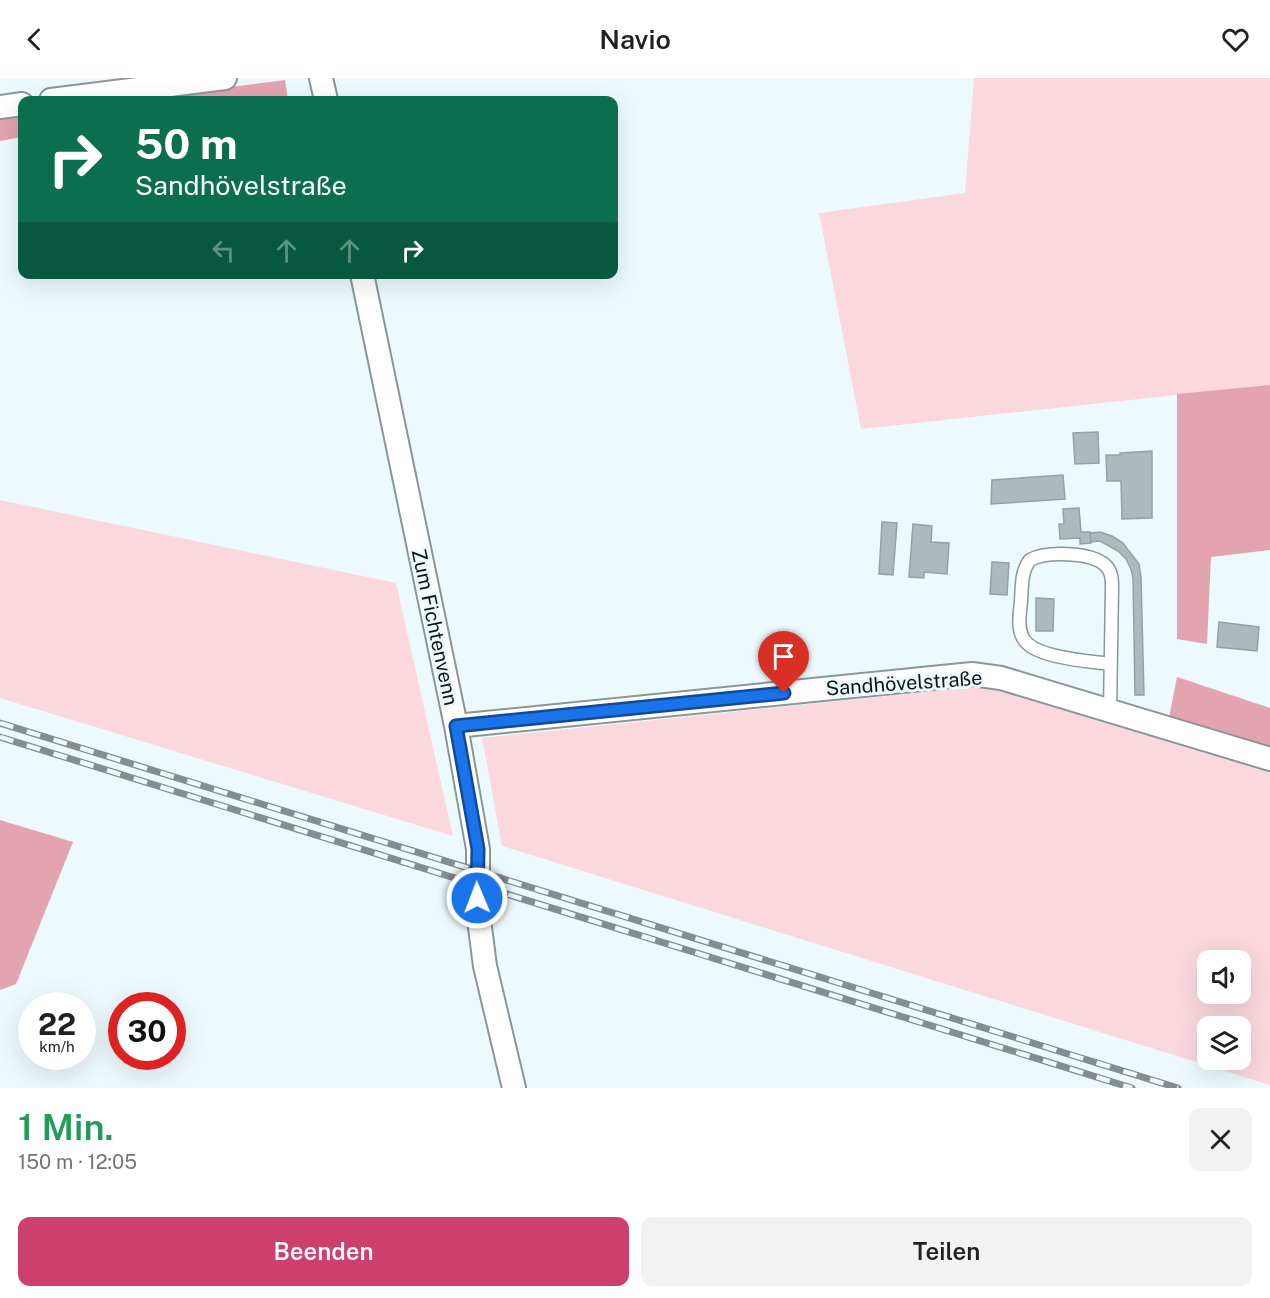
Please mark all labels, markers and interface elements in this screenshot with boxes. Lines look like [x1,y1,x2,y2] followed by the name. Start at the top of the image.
[18,23,51,56] icon: back
[599,23,671,55] text: Navio
[1219,23,1252,56] icon: heart
[135,119,238,168] text: 50 m
[36,120,114,198] icon: right
[135,169,347,201] text: Sandhövelstraße
[207,234,240,267] icon: left
[270,234,303,267] icon: ahead
[333,234,366,267] icon: ahead
[396,234,429,267] icon: right
[407,546,463,708] street label: Zum Fichtenvenn
[758,631,809,693] pin
[767,640,800,673] icon: arrive
[825,666,983,700] street label: Sandhövelstraße
[445,866,509,930] position arrow
[1197,950,1251,1070] map controls
[1197,950,1251,1004] button: sound
[108,992,186,1070] speed limit sign: 30
[38,1006,76,1042] text: 22
[1197,1016,1251,1070] button: layers
[39,1038,75,1055] text: km/h
[18,1106,114,1148] text: 1 Min.
[1189,1108,1252,1171] button: close
[18,1150,137,1174] text: 150 m · 12:05
[18,1217,629,1286] button: Beenden
[641,1217,1252,1286] button: Teilen

